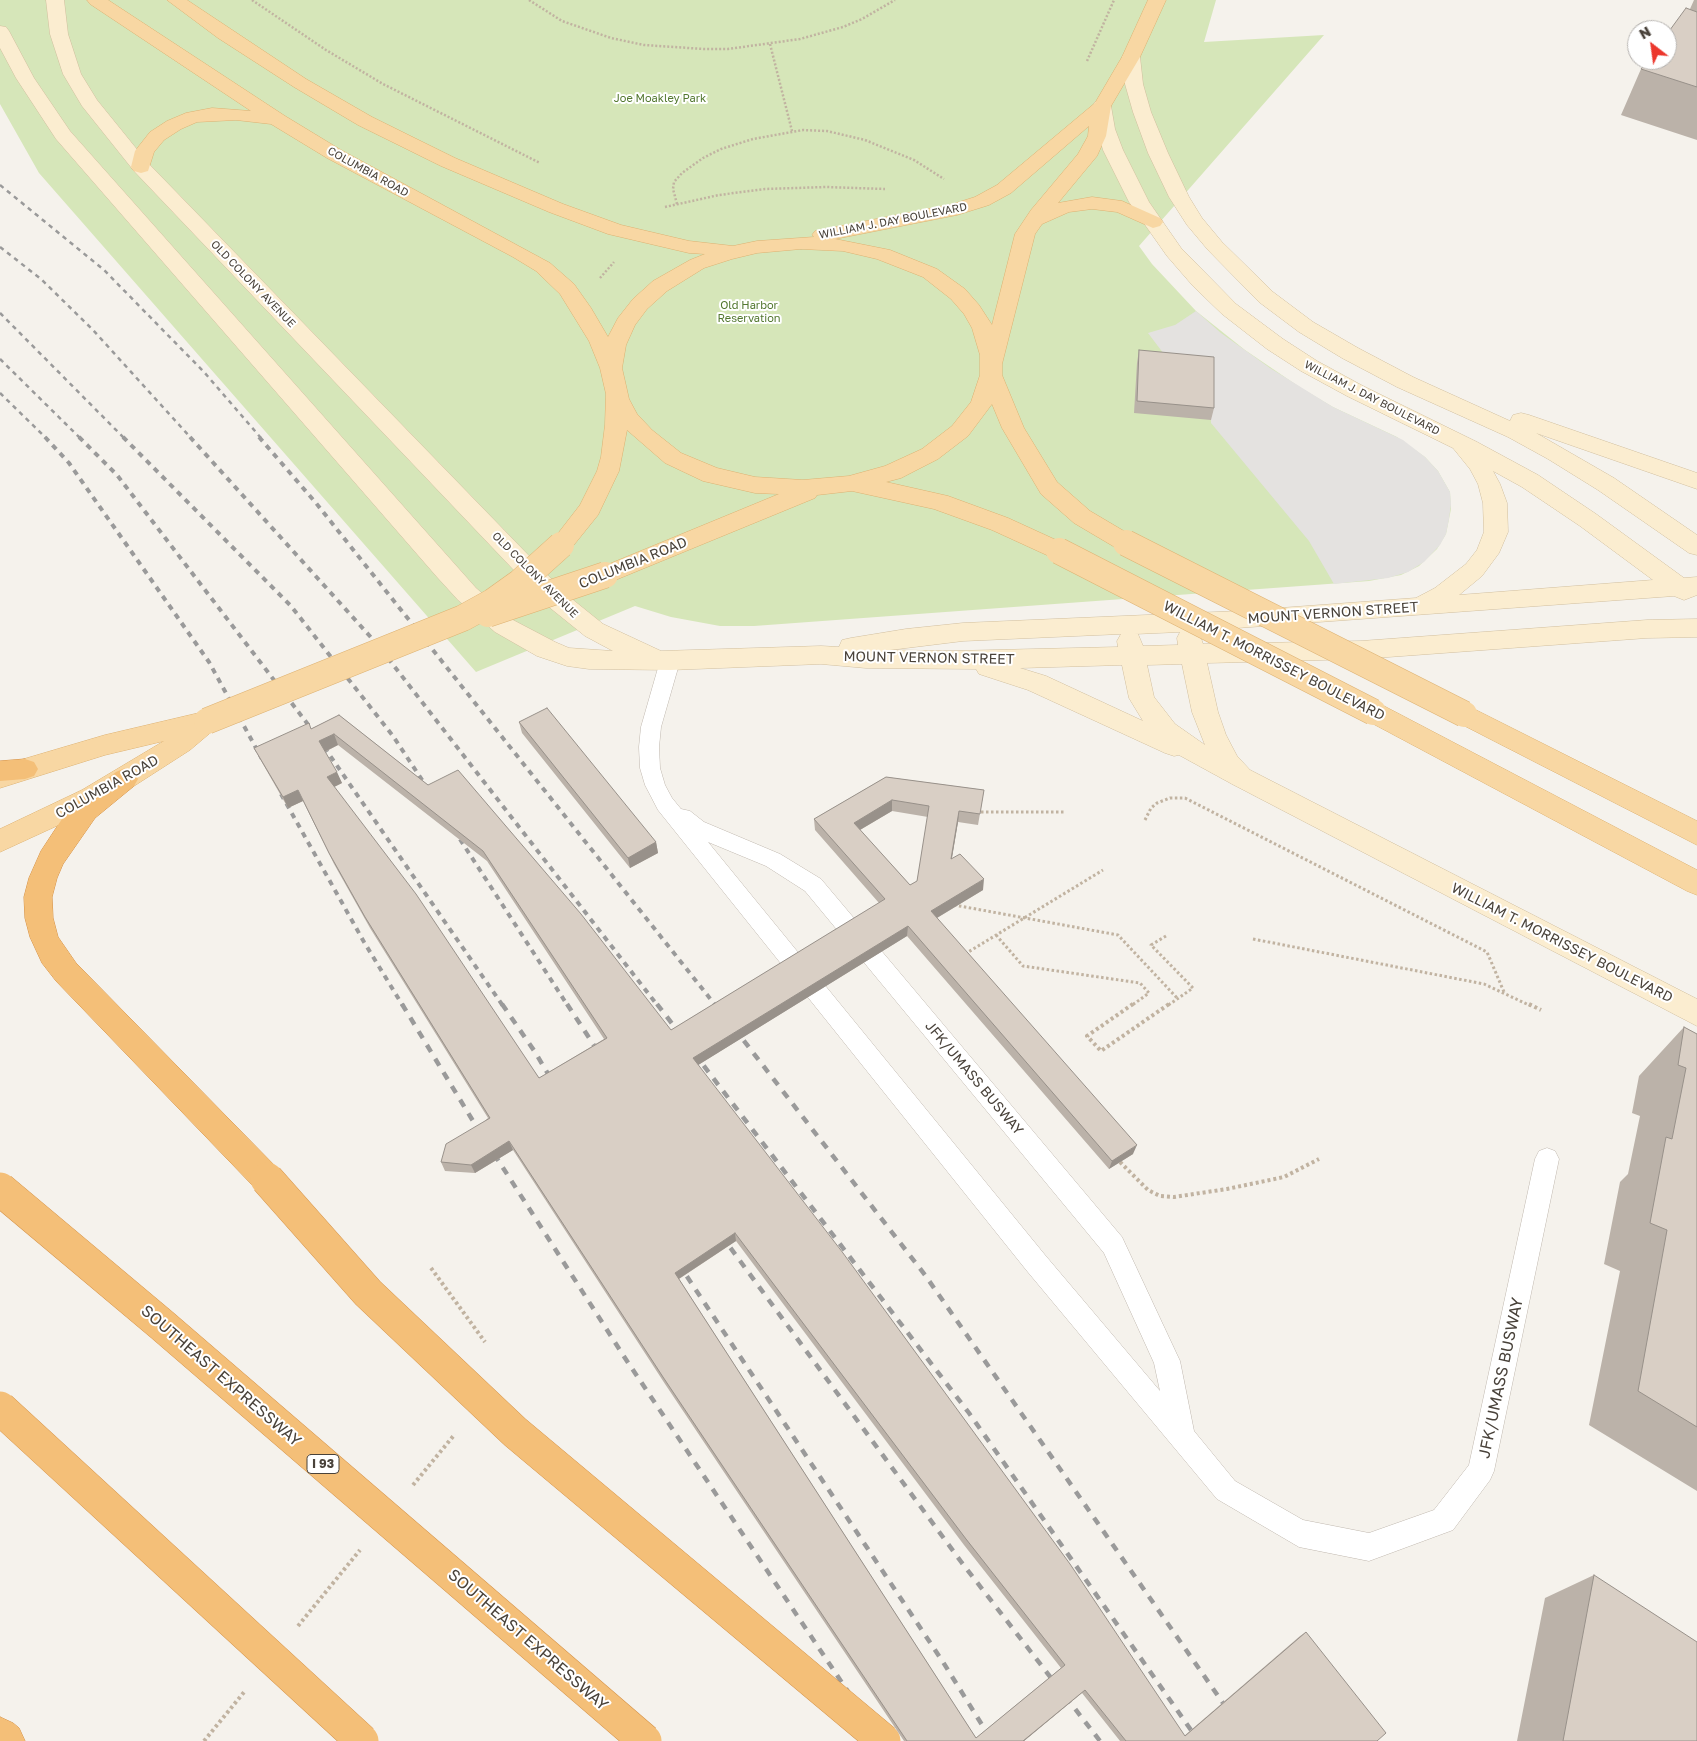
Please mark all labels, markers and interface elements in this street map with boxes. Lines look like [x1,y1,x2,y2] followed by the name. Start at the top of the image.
[1627,20,1677,70] north arrow
[1636,22,1654,42] text: N
[614,92,706,106] park label: Joe Moakley Park
[325,144,411,200] street label: COLUMBIA ROAD
[818,200,968,242] street label: WILLIAM J. DAY BOULEVARD
[208,238,298,330] street label: OLD COLONY AVENUE
[717,299,781,325] park label: Old Harbor Reservation
[1302,358,1442,438] street label: WILLIAM J. DAY BOULEVARD
[489,529,581,621] street label: OLD COLONY AVENUE
[576,534,690,592] street label: COLUMBIA ROAD
[1161,598,1387,724] street label: WILLIAM T. MORRISSEY BOULEVARD
[1247,599,1419,627] street label: MOUNT VERNON STREET
[843,648,1015,668] street label: MOUNT VERNON STREET
[53,752,161,822] street label: COLUMBIA ROAD
[1449,880,1675,1006] street label: WILLIAM T. MORRISSEY BOULEVARD
[921,1018,1027,1138] street label: JFK/UMASS BUSWAY
[1475,1296,1527,1460] street label: JFK/UMASS BUSWAY
[137,1301,305,1451] street label: SOUTHEAST EXPRESSWAY
[307,1455,339,1474] road number: I 93
[444,1565,612,1715] street label: SOUTHEAST EXPRESSWAY

